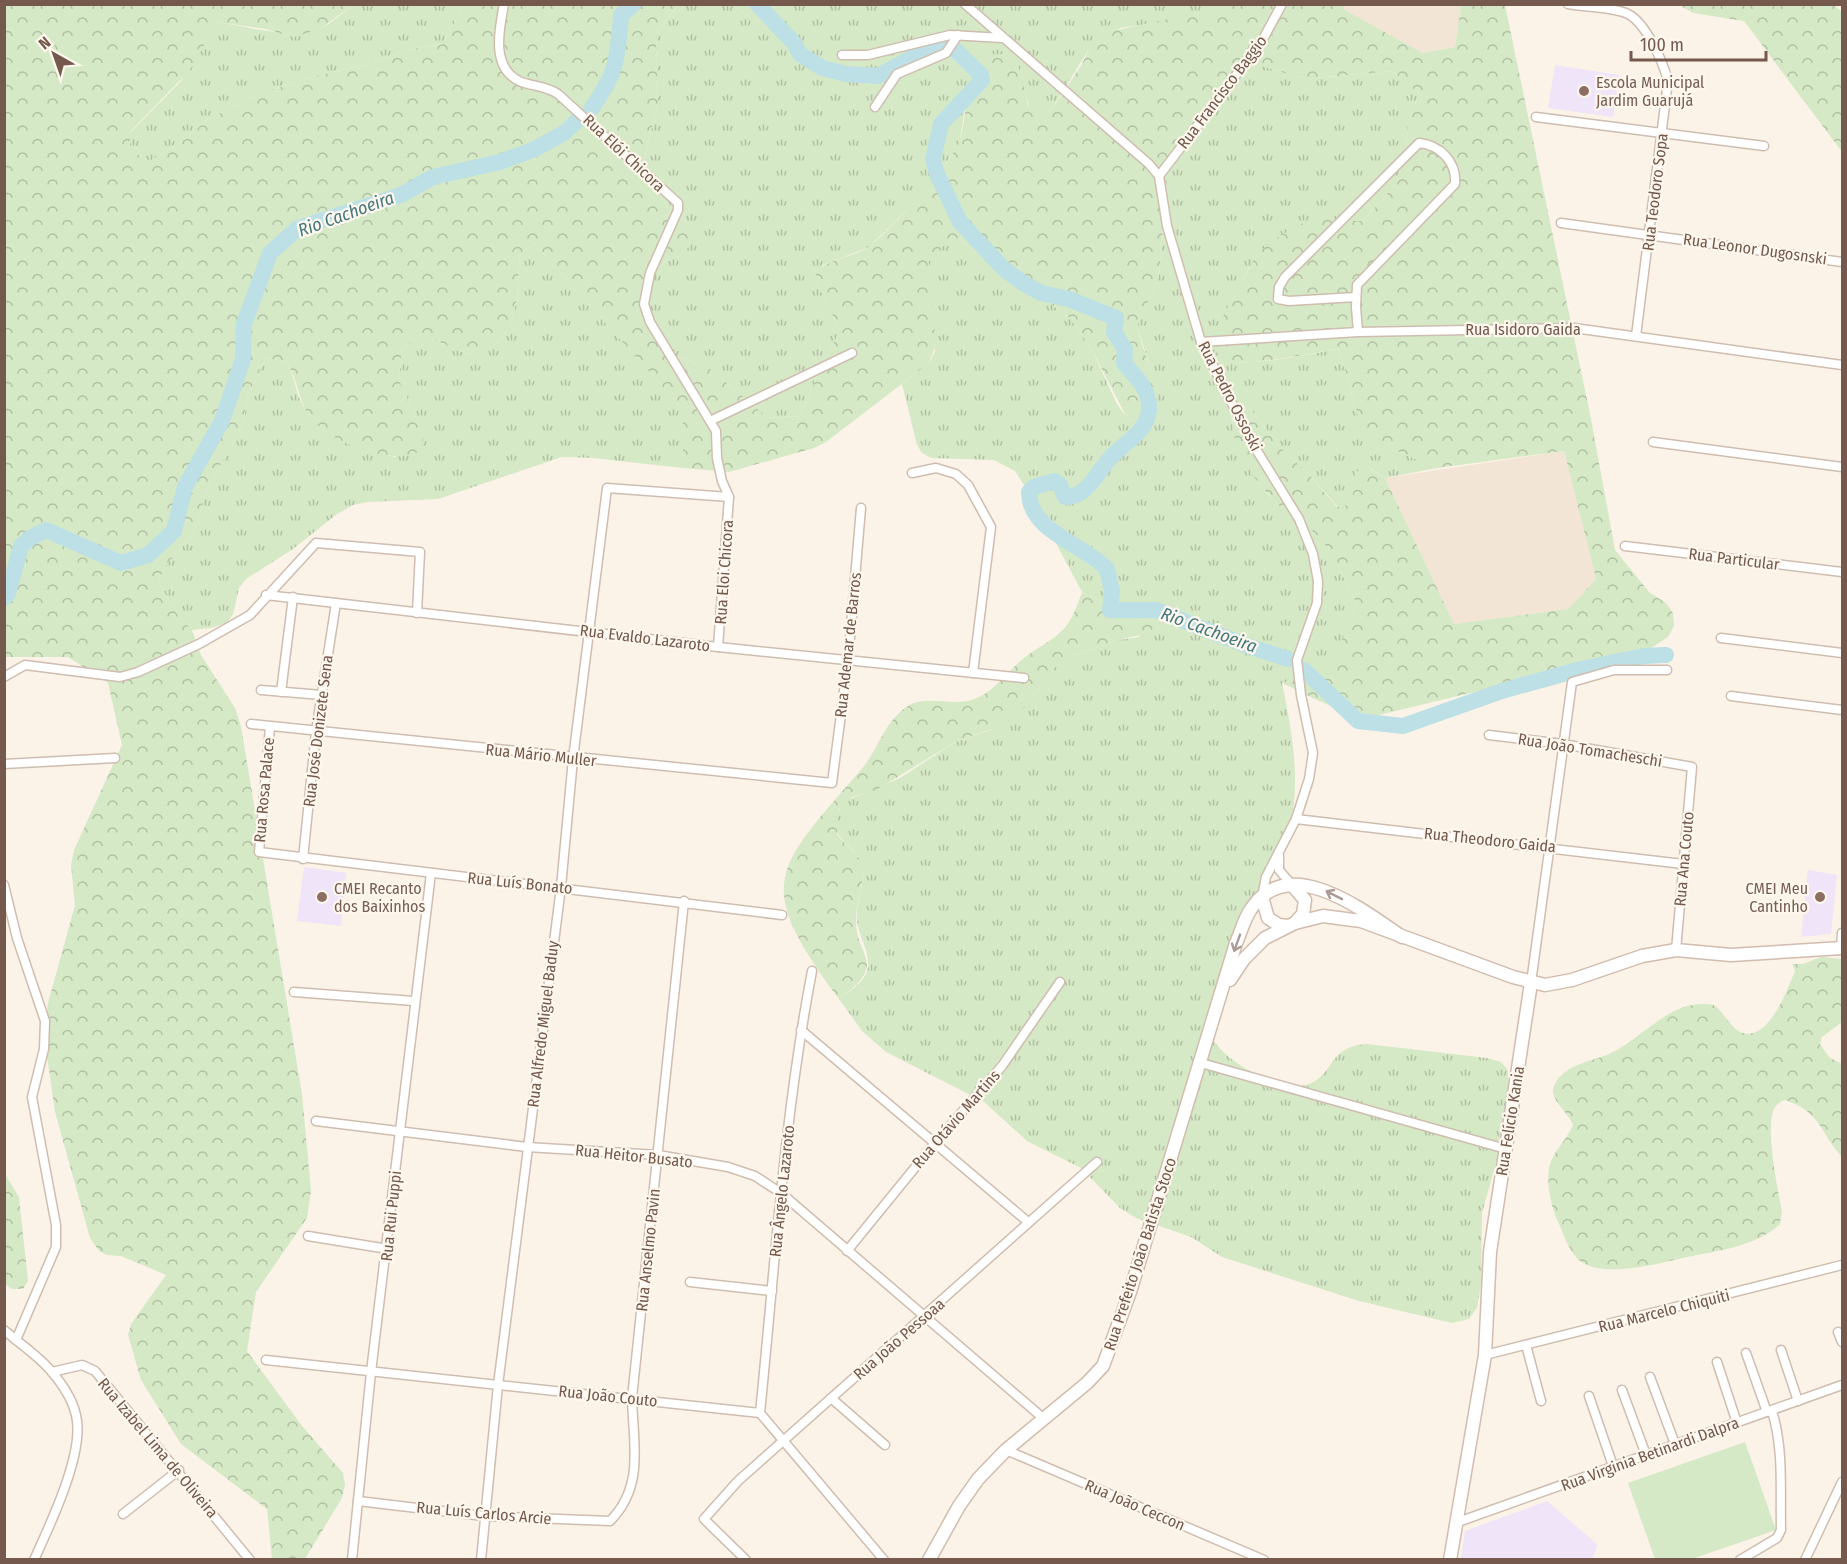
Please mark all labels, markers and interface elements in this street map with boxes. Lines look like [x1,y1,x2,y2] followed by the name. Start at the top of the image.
[24,24,84,84] north arrow
[1631,24,1766,62] scale bar
[1173,32,1271,152] street label: Rua Francisco Baggio
[35,33,54,53] text: N
[1640,34,1684,56] text: 100 m
[1596,73,1704,110] place label: Escola Municipal Jardim Guarujá
[1577,84,1591,98] marker: Escola Municipal Jardim Guarujá
[579,110,669,196] street label: Rua Elói Chicora
[1638,132,1672,252] street label: Rua Teodoro Sopa
[295,186,397,242] water label: Rio Cachoeira
[1682,230,1828,268] street label: Rua Leonor Dugosnski
[1465,320,1581,339] street label: Rua Isidoro Gaida
[1194,338,1266,454] street label: Rua Pedro Ossoski
[711,519,737,625] street label: Rua Eloi Chicora
[1687,544,1781,574] street label: Rua Particular
[831,571,865,719] street label: Rua Ademar de Barros
[1158,602,1260,658] water label: Rio Cachoeira
[579,621,711,655] street label: Rua Evaldo Lazaroto
[299,654,337,808] street label: Rua José Donizete Sena
[1517,729,1663,771] street label: Rua João Tomacheschi
[250,737,278,843] street label: Rua Rosa Palace
[485,740,598,770] street label: Rua Mário Muller
[1670,811,1698,907] street label: Rua Ana Couto
[1423,824,1557,856] street label: Rua Theodoro Gaida
[467,868,573,898] street label: Rua Luís Bonato
[334,879,426,916] place label: CMEI Recanto dos Baixinhos
[1745,879,1808,916] place label: CMEI Meu Cantinho
[1325,889,1343,901] one-way arrow
[315,890,329,904] marker: CMEI Recanto dos Baixinhos
[1813,890,1827,904] marker: CMEI Meu Cantinho
[1231,933,1242,952] one-way arrow
[523,939,563,1108] street label: Rua Alfredo Miguel Baduy
[1492,1065,1528,1177] street label: Rua Felício Kania
[908,1066,1004,1172] street label: Rua Otávio Martins
[766,1124,798,1258] street label: Rua Ângelo Lazaroto
[574,1140,694,1172] street label: Rua Heitor Busato
[1100,1155,1180,1353] street label: Rua Prefeito João Batista Stoco
[377,1170,405,1262] street label: Rua Rui Puppi
[632,1187,664,1313] street label: Rua Anselmo Pavin
[1596,1286,1732,1336] street label: Rua Marcelo Chiquiti
[850,1294,949,1384] street label: Rua João Pessoaa
[94,1374,222,1522] street label: Rua Izabel Lima de Oliveira
[558,1381,658,1411] street label: Rua João Couto
[1558,1413,1742,1495] street label: Rua Virginia Betinardi Dalpra
[1082,1475,1188,1535] street label: Rua João Ceccon
[416,1498,552,1528] street label: Rua Luís Carlos Arcie

